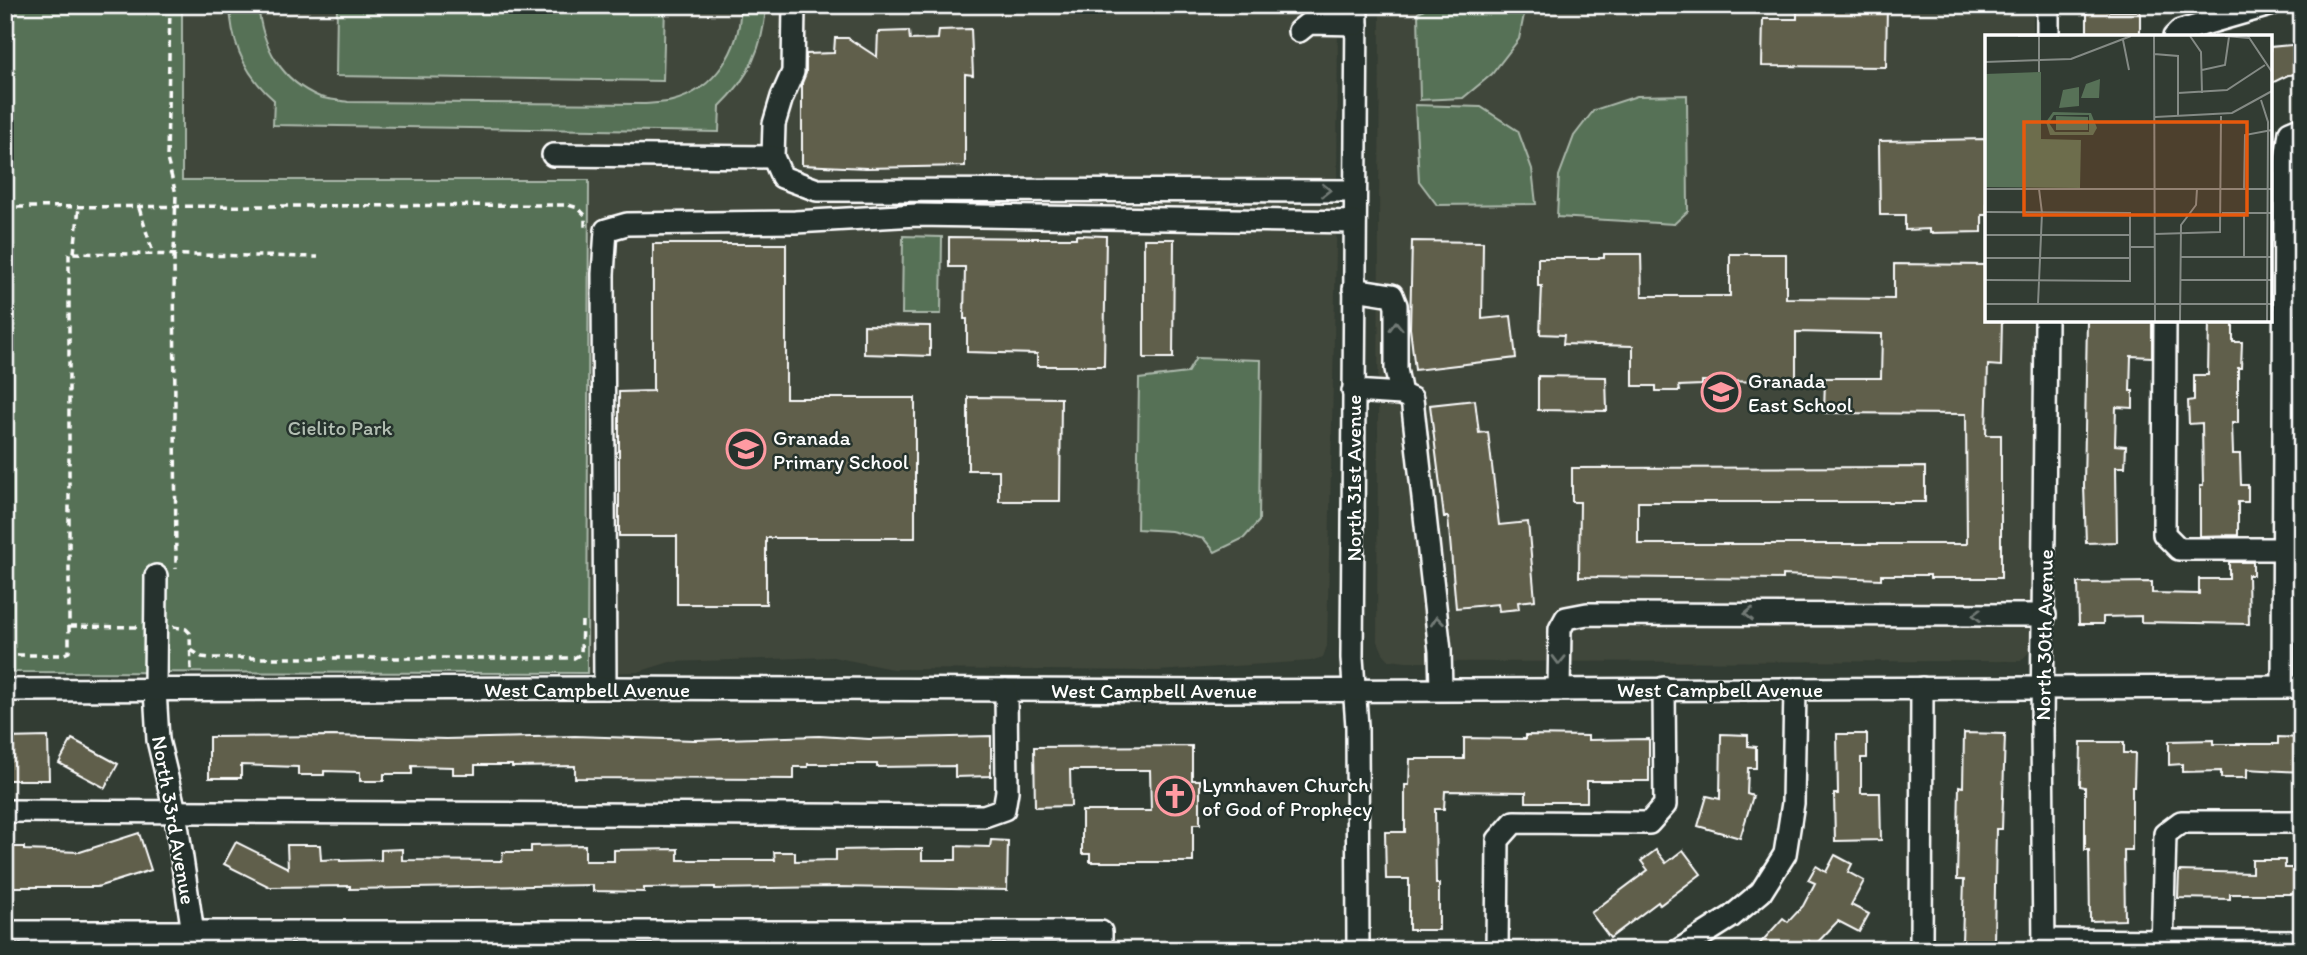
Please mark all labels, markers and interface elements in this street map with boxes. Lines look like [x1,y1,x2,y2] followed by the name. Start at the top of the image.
[1985,35,2272,322] inset map
[1321,182,1332,198] one-way arrow
[1388,320,1404,331] one-way arrow
[1748,368,1853,417] place label: Granada East School
[1700,371,1742,413] school or university icon: Granada East School
[1341,395,1366,561] street label: North 31st Avenue
[288,415,393,440] park label: Cielito Park
[773,425,909,474] place label: Granada Primary School
[725,428,767,470] school or university icon: Granada Primary School
[2030,549,2058,721] street label: North 30th Avenue
[1743,606,1754,622] one-way arrow
[1971,607,1981,623] one-way arrow
[1429,615,1444,627] one-way arrow
[1551,655,1567,666] one-way arrow
[484,677,690,702] street label: West Campbell Avenue
[1617,677,1823,702] street label: West Campbell Avenue
[1051,678,1257,703] street label: West Campbell Avenue
[147,734,201,906] street label: North 33rd Avenue
[1202,772,1372,821] place label: Lynnhaven Church of God of Prophecy
[1154,775,1196,817] church icon: Lynnhaven Church of God of Prophecy

